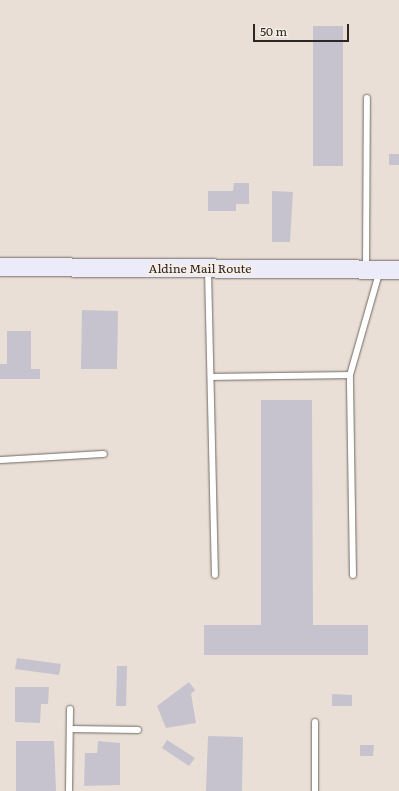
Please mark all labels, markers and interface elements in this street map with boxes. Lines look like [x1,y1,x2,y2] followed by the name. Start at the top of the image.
[255,16,351,42] scale bar
[260,22,287,40] text: 50 m
[149,262,251,276] street label: Aldine Mail Route

